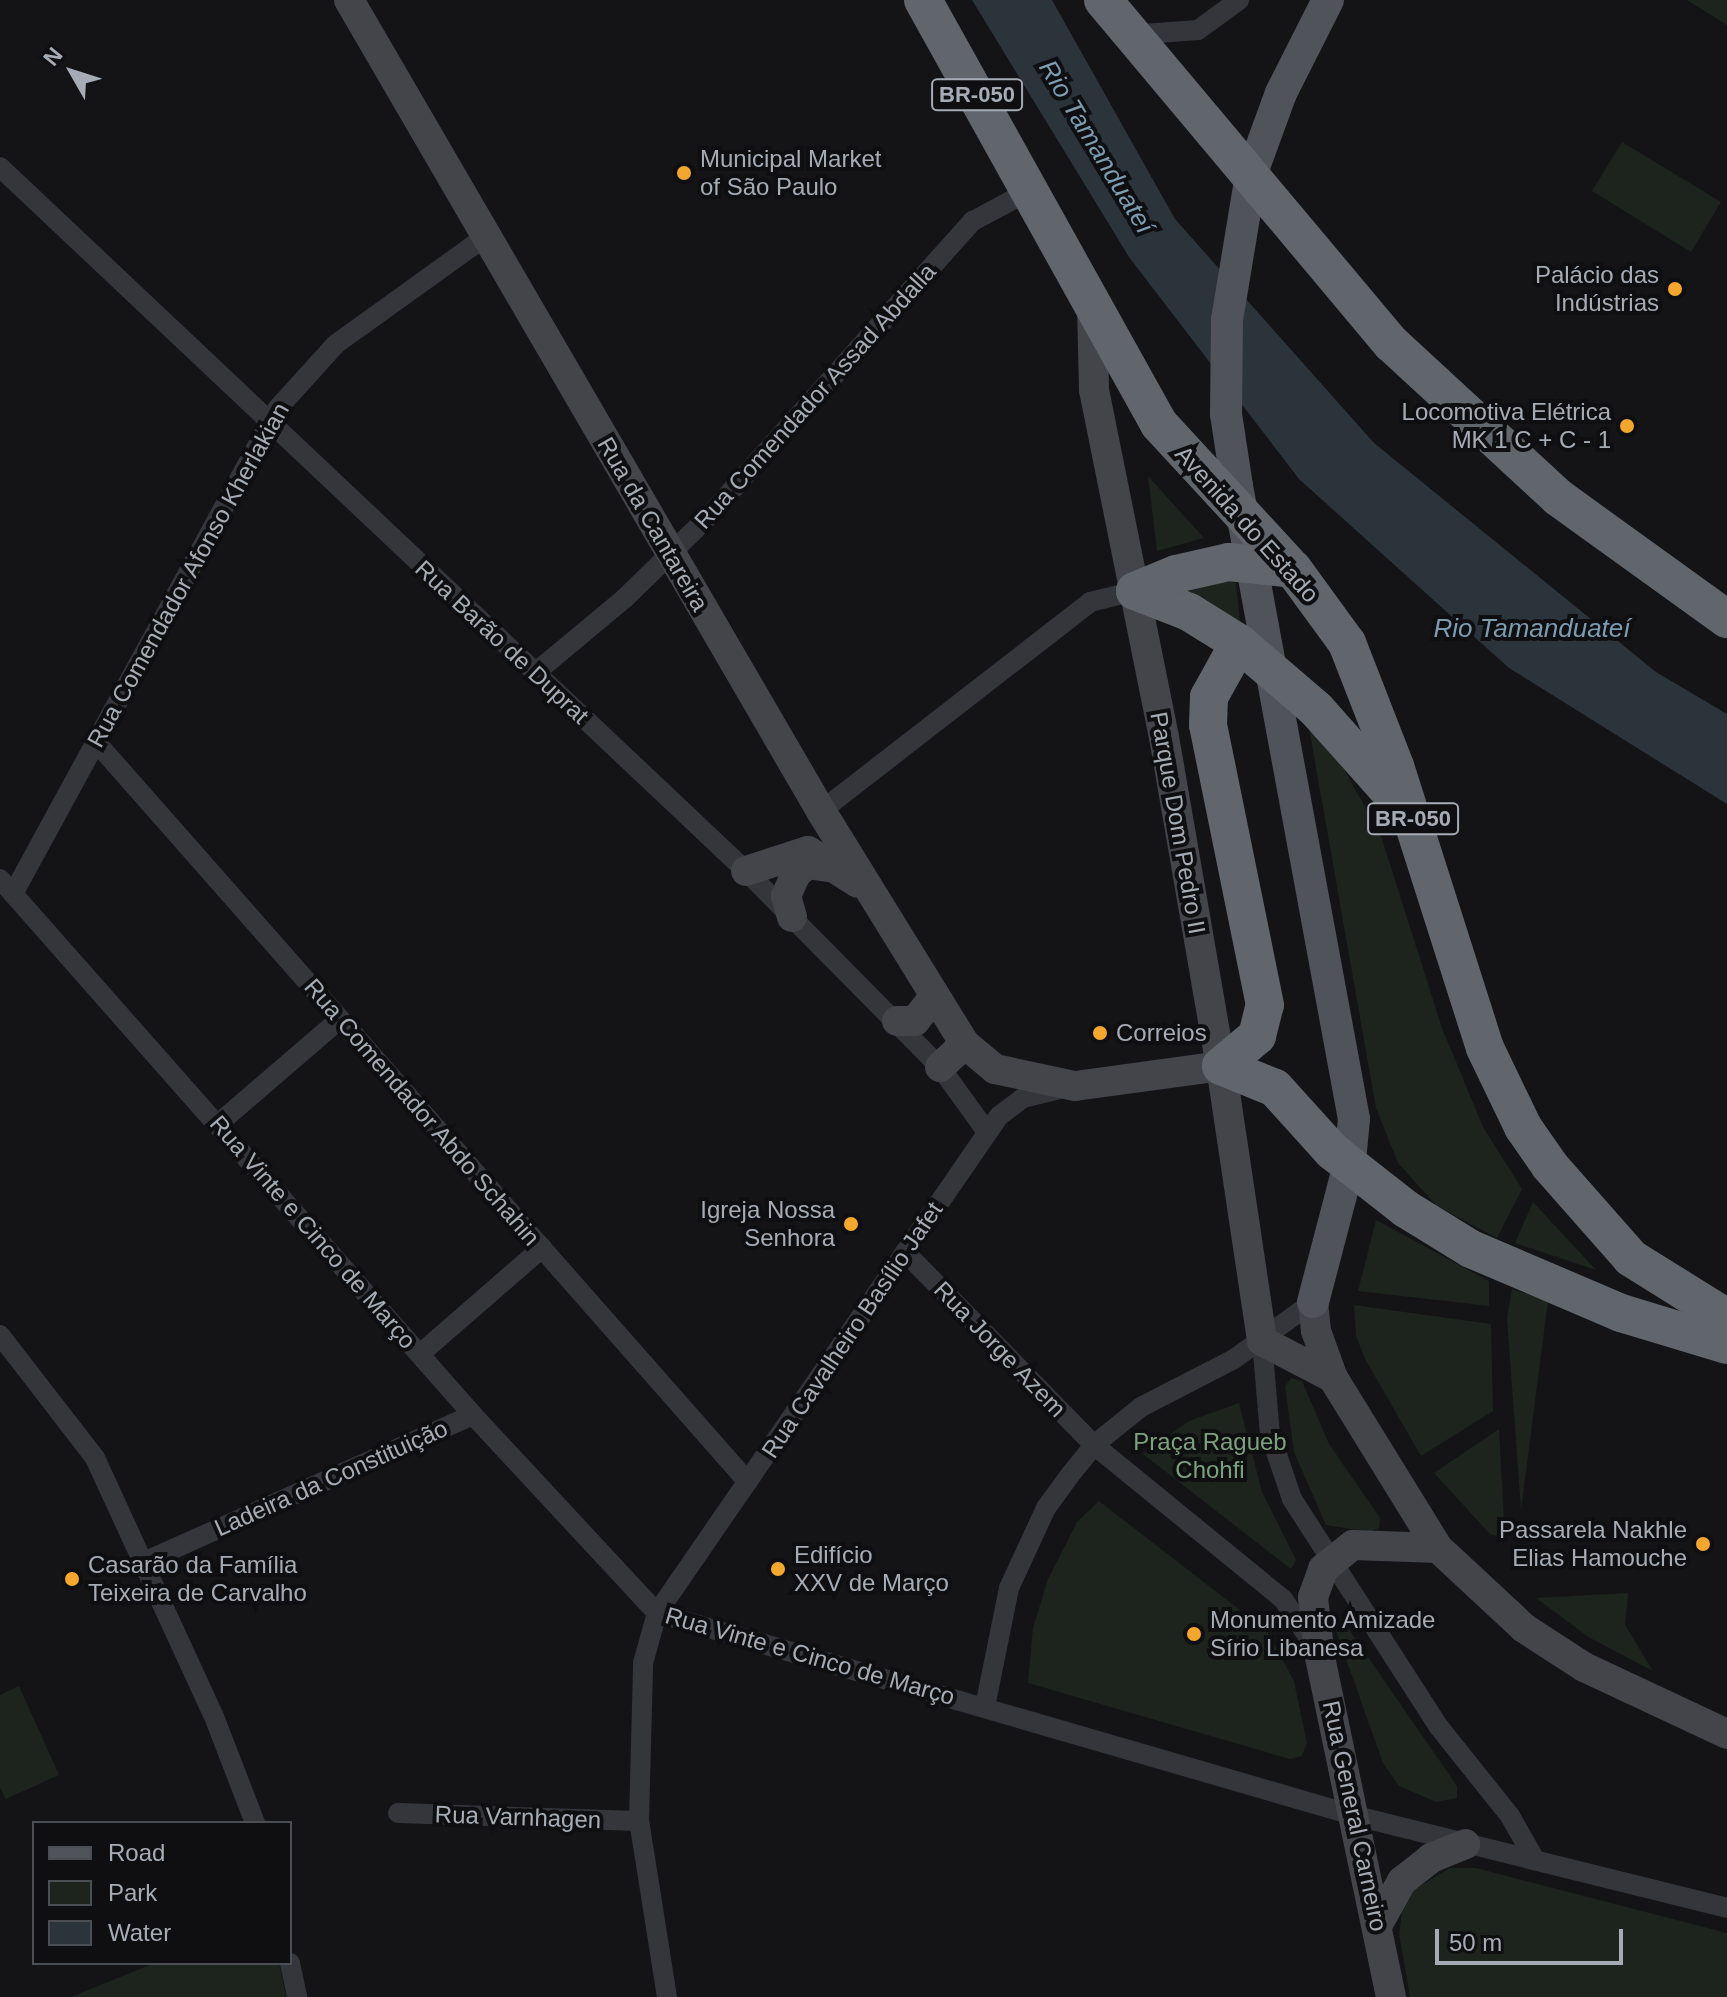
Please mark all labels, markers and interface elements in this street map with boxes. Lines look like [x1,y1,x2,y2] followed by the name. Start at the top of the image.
[32,32,112,112] north arrow
[38,43,68,71] text: N
[1032,55,1160,239] water label: Rio Tamanduateí
[931,77,1023,113] road number: BR-050
[700,145,881,201] place label: Municipal Market of São Paulo
[675,164,693,182] marker: Municipal Market of São Paulo
[687,256,943,536] street label: Rua Comendador Assad Abdalla
[1535,261,1659,317] place label: Palácio das Indústrias
[1666,280,1684,298] marker: Palácio das Indústrias
[81,397,295,753] street label: Rua Comendador Afonso Kherlakian
[1402,398,1611,454] place label: Locomotiva Elétrica MK 1 C + C - 1
[1618,417,1636,435] marker: Locomotiva Elétrica MK 1 C + C - 1
[592,432,714,616] street label: Rua da Cantareira
[1169,440,1325,608] street label: Avenida do Estado
[409,554,595,730] street label: Rua Barão de Duprat
[1433,613,1631,645] water label: Rio Tamanduateí
[1144,709,1212,937] street label: Parque Dom Pedro II
[1367,801,1459,837] road number: BR-050
[298,972,546,1252] street label: Rua Comendador Abdo Schahin
[1116,1019,1207,1047] place label: Correios
[1091,1024,1109,1042] marker: Correios
[204,1109,422,1355] street label: Rua Vinte e Cinco de Março
[700,1196,835,1252] place label: Igreja Nossa Senhora
[755,1196,949,1464] street label: Rua Cavalheiro Basílio Jafet
[842,1215,860,1233] marker: Igreja Nossa Senhora
[928,1275,1072,1423] street label: Rua Jorge Azem
[210,1414,452,1542] street label: Ladeira da Constituição
[1133,1428,1287,1484] park label: Praça Ragueb Chohfi
[1499,1516,1687,1572] place label: Passarela Nakhle Elias Hamouche
[1694,1535,1712,1553] marker: Passarela Nakhle Elias Hamouche
[794,1541,949,1597] place label: Edifício XXV de Março
[88,1551,307,1607] place label: Casarão da Família Teixeira de Carvalho
[769,1560,787,1578] marker: Edifício XXV de Março
[63,1570,81,1588] marker: Casarão da Família Teixeira de Carvalho
[662,1601,958,1711] street label: Rua Vinte e Cinco de Março
[1210,1606,1437,1662] place label: Monumento Amizade Sírio Libanesa
[1185,1625,1203,1643] marker: Monumento Amizade Sírio Libanesa
[1317,1698,1393,1934] street label: Rua General Carneiro
[434,1800,602,1834] street label: Rua Varnhagen
[32,1821,292,1965] legend
[108,1839,165,1866] text: Road
[108,1879,157,1906] text: Park
[1439,1913,1627,1963] scale bar
[108,1919,171,1946] text: Water
[1449,1929,1502,1956] text: 50 m

